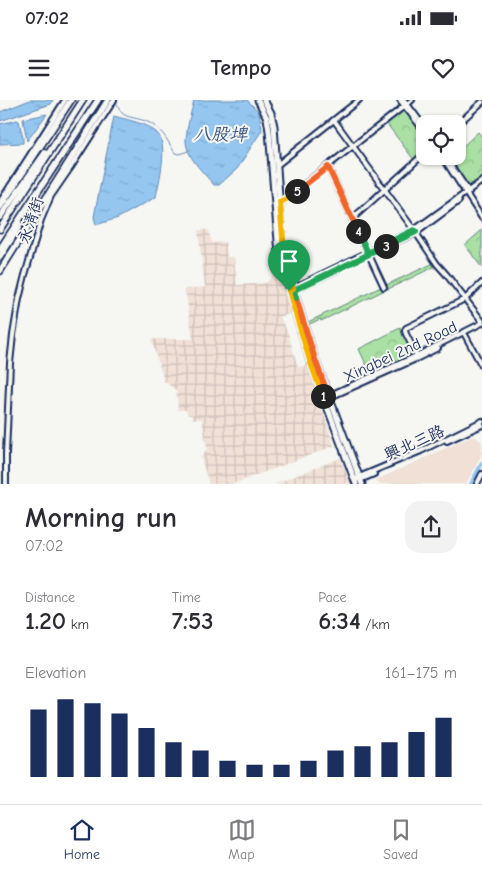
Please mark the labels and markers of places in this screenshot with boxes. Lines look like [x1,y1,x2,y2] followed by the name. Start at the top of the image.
[284,178,310,204] pin: 5
[346,218,370,244] pin: 4
[374,234,398,258] pin: 3
[268,240,310,291] pin
[310,384,336,408] pin: 1

